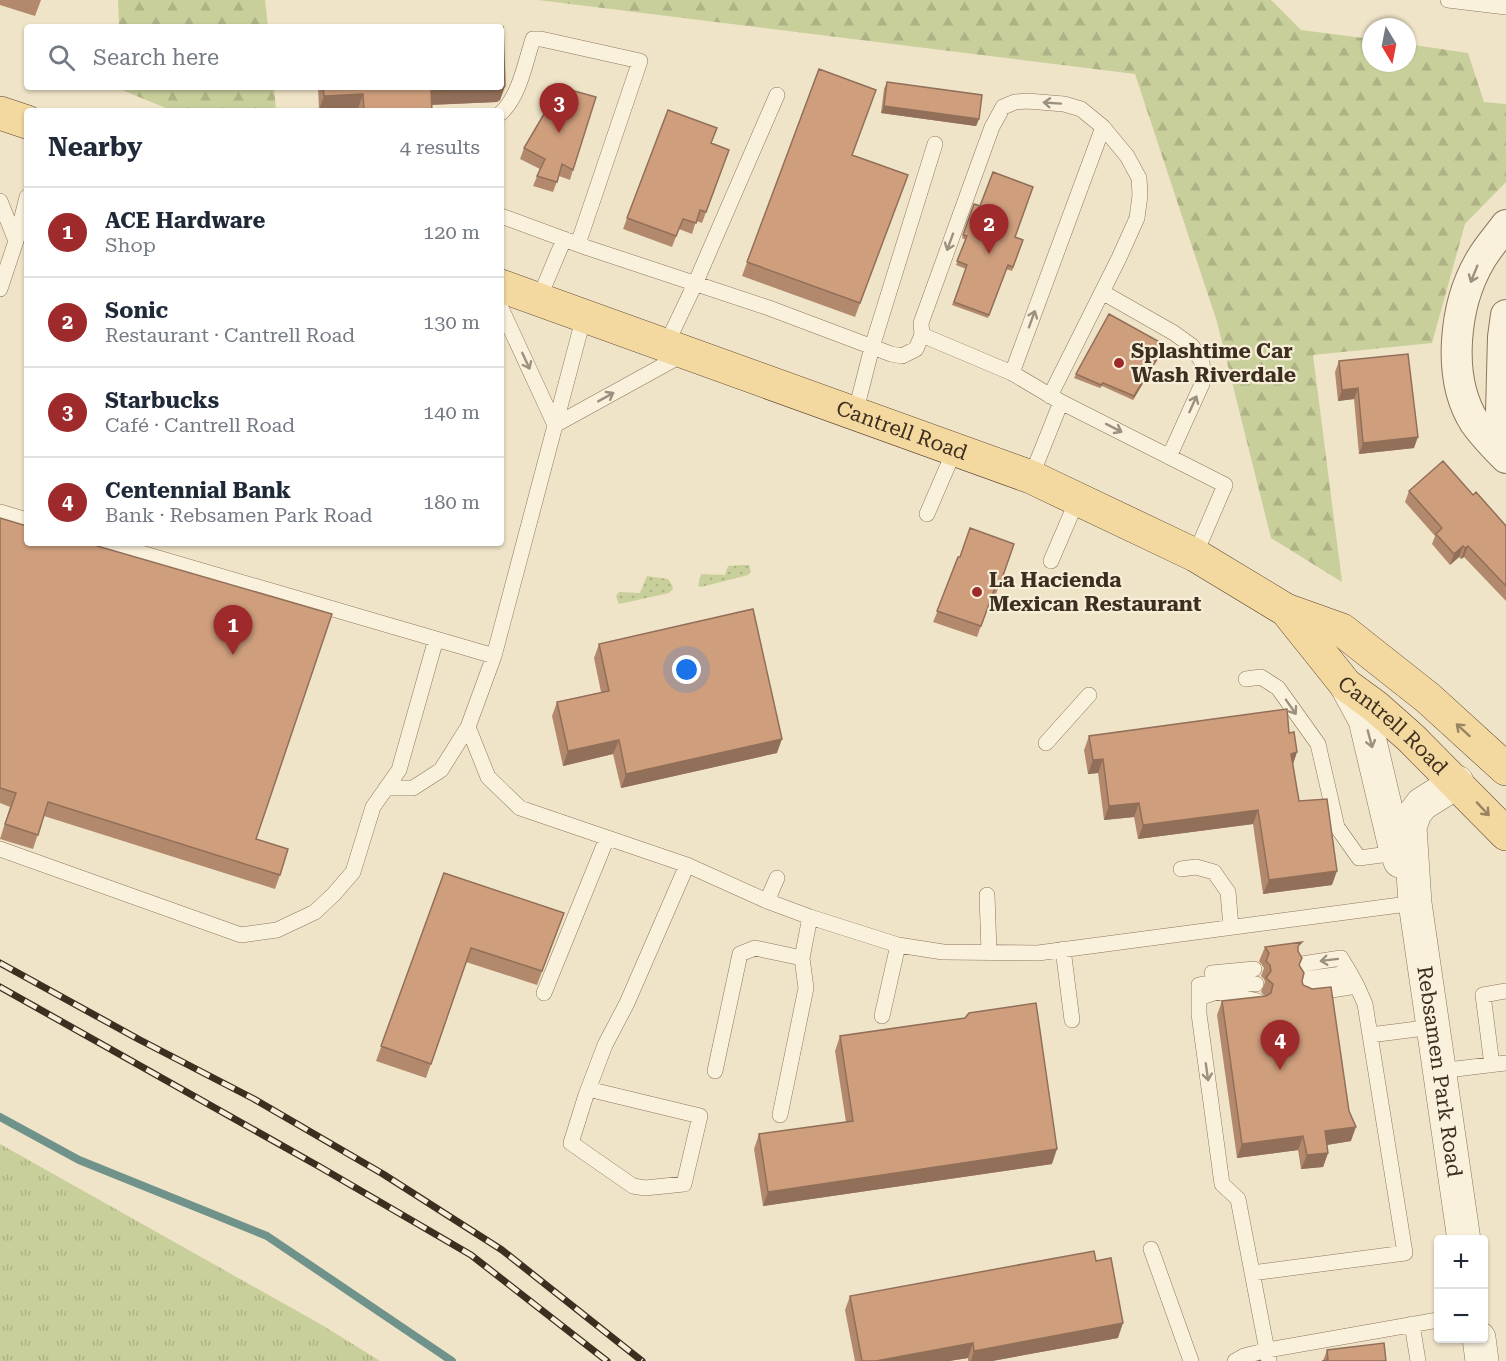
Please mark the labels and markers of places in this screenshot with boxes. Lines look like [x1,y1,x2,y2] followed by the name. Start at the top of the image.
[540,84,578,133] pin: 3
[970,204,1008,254] pin: 2
[1131,339,1296,387] place label: Splashtime Car Wash Riverdale
[1112,356,1126,370] marker: Splashtime Car Wash Riverdale
[989,568,1202,616] place label: La Hacienda Mexican Restaurant
[970,585,984,599] marker: La Hacienda Mexican Restaurant
[214,606,252,655] pin: 1
[1260,1020,1300,1070] pin: 4

